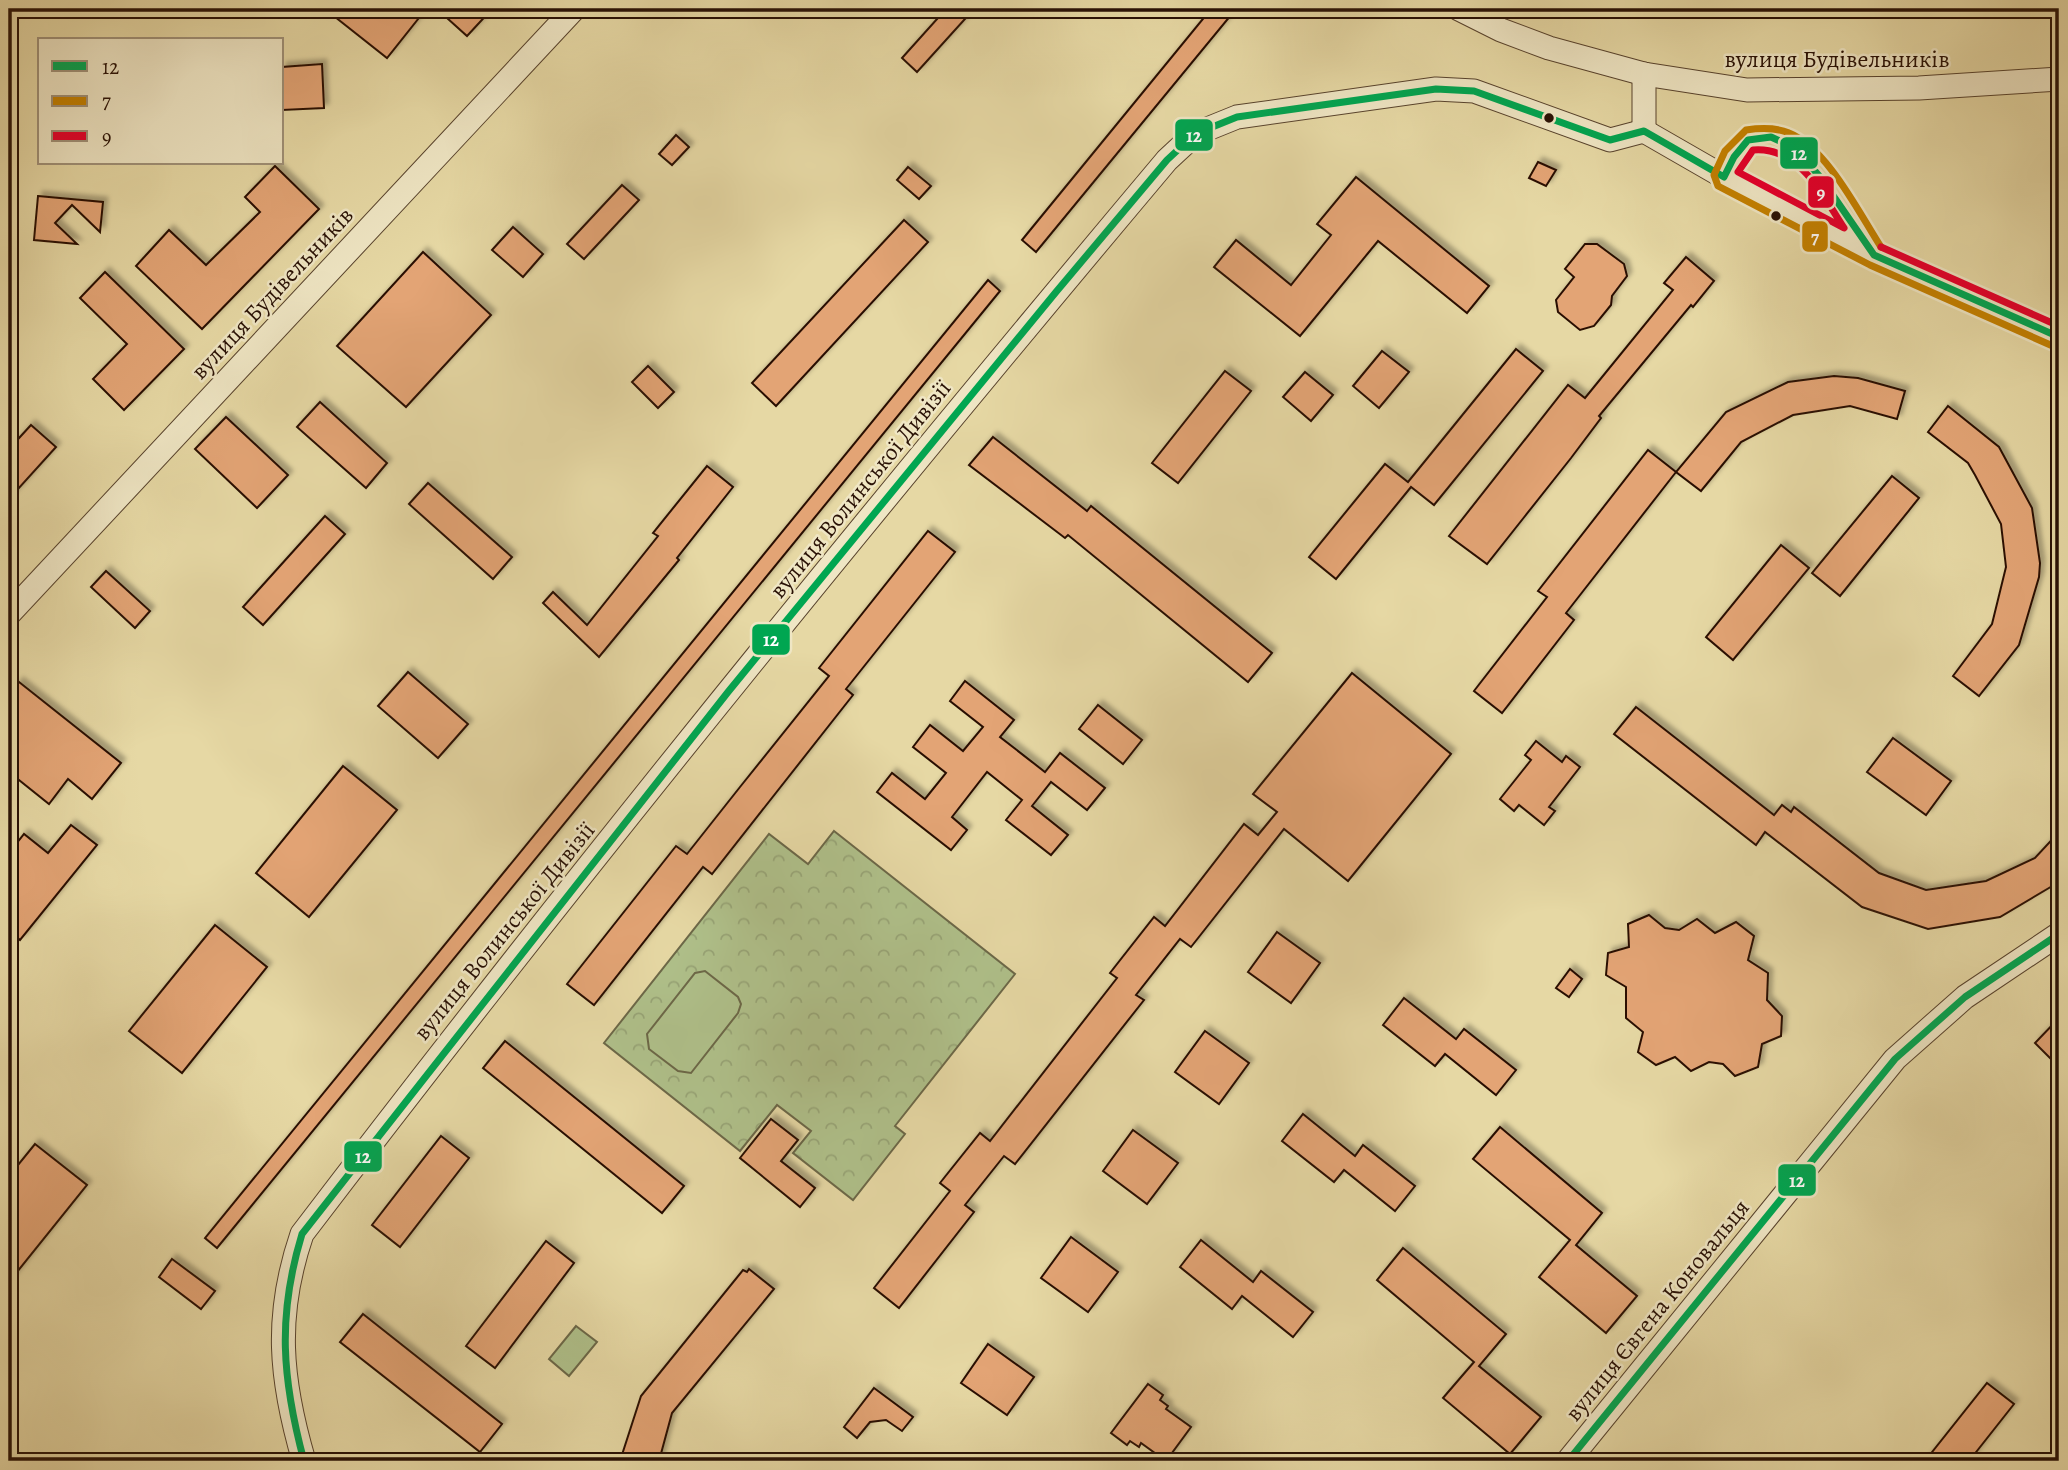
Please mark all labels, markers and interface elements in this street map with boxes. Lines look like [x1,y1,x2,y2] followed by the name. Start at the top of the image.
[38,38,284,164] legend
[1724,43,1950,75] street label: вулиця Будівельників
[102,53,119,81] text: 12
[102,87,111,115] text: 7
[1542,111,1556,125] unlabelled marker
[1174,118,1214,152] line badge: 12
[102,123,112,151] text: 9
[1186,123,1202,149] text: 12
[1779,136,1819,170] line badge: 12
[1791,141,1807,167] text: 12
[1807,175,1835,209] line badge: 9
[1817,180,1826,206] text: 9
[184,200,360,386] street label: вулиця Будівельників
[1769,209,1783,223] unlabelled marker
[1801,220,1829,253] line badge: 7
[1811,224,1820,250] text: 7
[762,373,958,605] street label: вулиця Волинської Дивізії
[751,623,791,656] line badge: 12
[763,627,779,653] text: 12
[406,815,602,1047] street label: вулиця Волинської Дивізії
[343,1140,383,1173] line badge: 12
[355,1144,371,1170] text: 12
[1777,1163,1817,1197] line badge: 12
[1789,1168,1805,1194] text: 12
[1557,1192,1757,1428] street label: вулиця Євгена Коновальця

